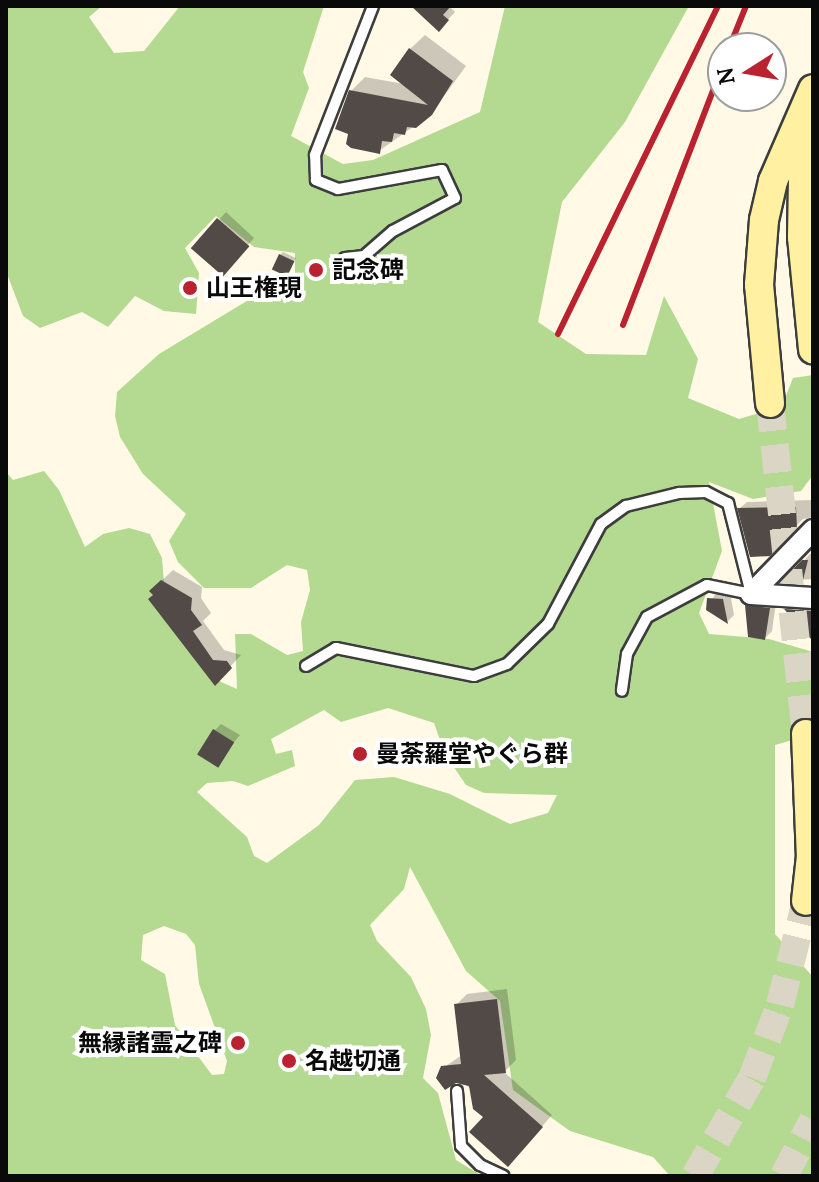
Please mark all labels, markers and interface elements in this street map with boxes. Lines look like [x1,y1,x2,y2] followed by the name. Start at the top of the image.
[707,32,787,112] north arrow
[710,65,741,87] text: N
[332,256,404,284] place label: 記念碑
[307,261,325,279] marker: 記念碑
[206,274,302,302] place label: 山王権現
[181,279,199,297] marker: 山王権現
[376,740,568,768] place label: 曼荼羅堂やぐら群
[351,745,369,763] marker: 曼荼羅堂やぐら群
[78,1029,222,1057] place label: 無縁諸霊之碑
[229,1034,247,1052] marker: 無縁諸霊之碑
[305,1047,401,1075] place label: 名越切通
[280,1052,298,1070] marker: 名越切通

